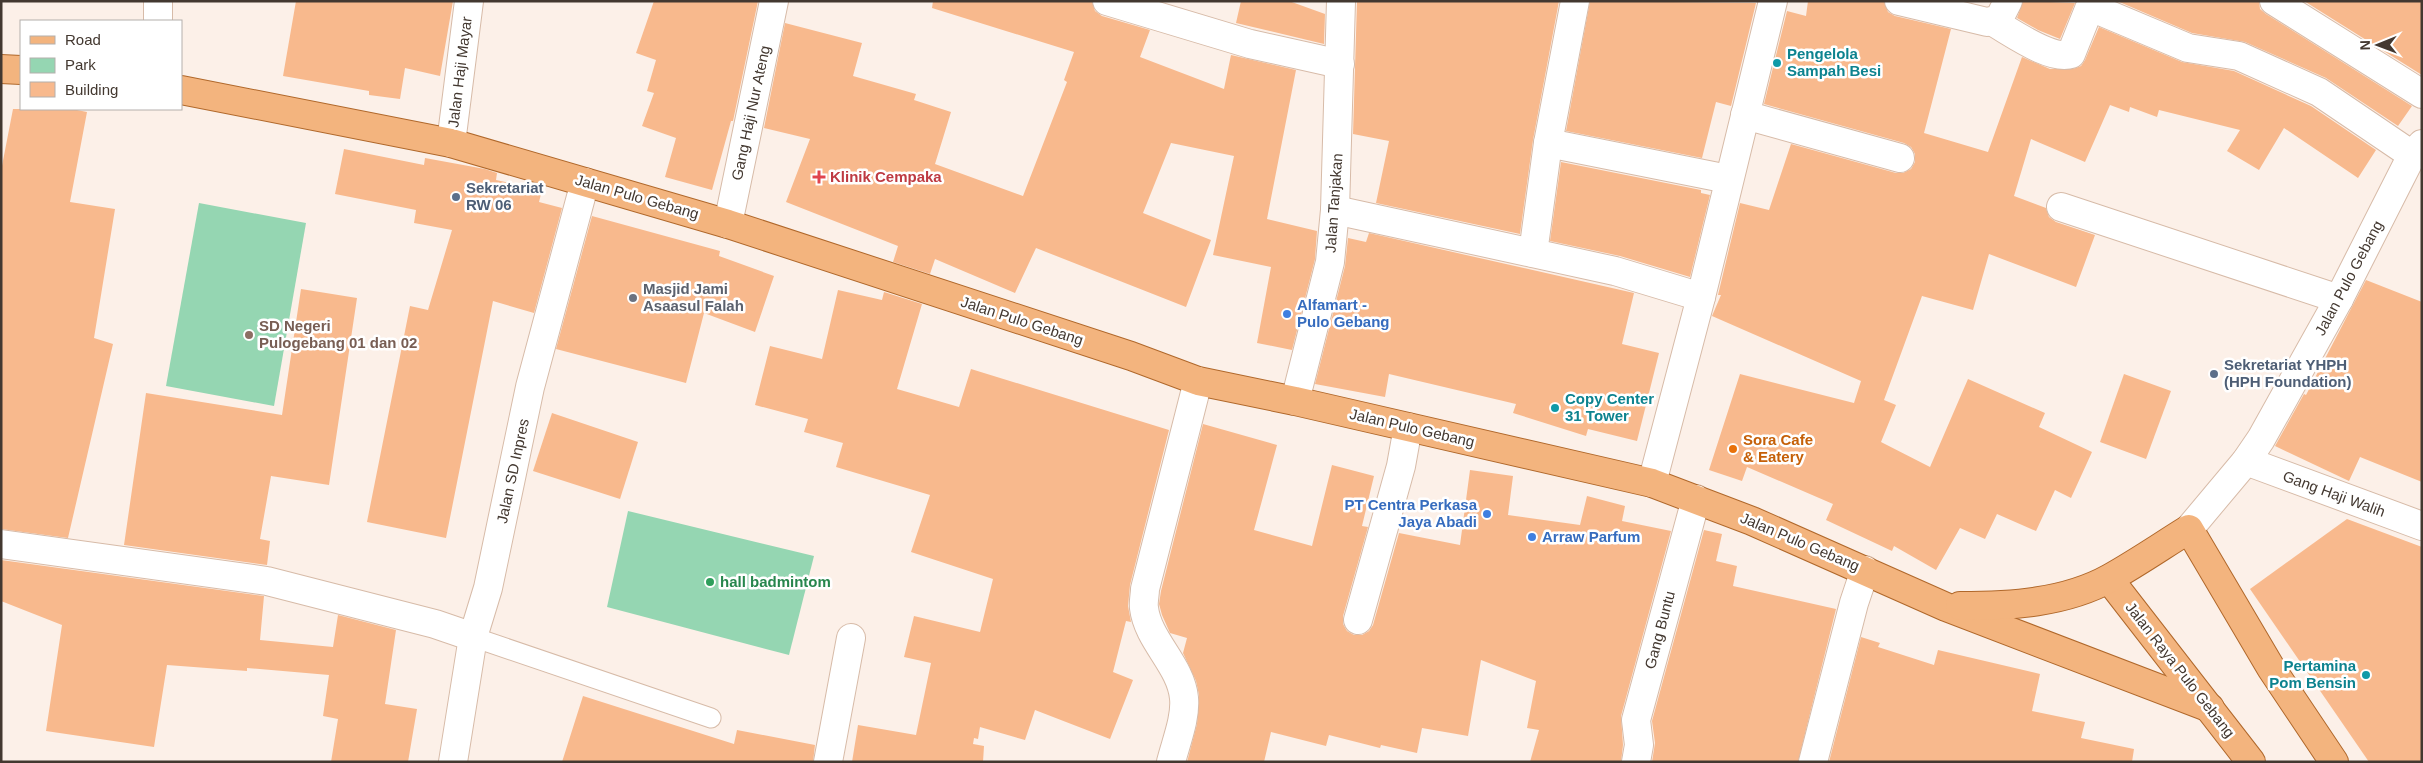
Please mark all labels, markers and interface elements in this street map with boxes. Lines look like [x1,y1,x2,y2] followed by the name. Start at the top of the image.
[444,15,475,128] street label: Jalan Haji Mayar
[20,20,182,110] legend
[2353,20,2403,70] north arrow
[65,31,101,48] text: Road
[2357,40,2373,50] text: N
[728,44,773,182] street label: Gang Haji Nur Ateng
[1787,45,1881,79] place label: Pengelola Sampah Besi
[65,56,96,73] text: Park
[1771,57,1783,69] marker: Pengelola Sampah Besi
[65,81,118,98] text: Building
[1322,153,1345,253] street label: Jalan Tanjakan
[830,168,942,185] place label: Klinik Cempaka
[812,170,826,184] marker: Klinik Cempaka
[573,171,701,222] street label: Jalan Pulo Gebang
[466,179,544,213] place label: Sekretariat RW 06
[450,191,462,203] marker: Sekretariat RW 06
[2311,217,2386,338] street label: Jalan Pulo Gebang
[643,280,744,314] place label: Masjid Jami Asaasul Falah
[627,292,639,304] marker: Masjid Jami Asaasul Falah
[959,293,1085,348] street label: Jalan Pulo Gebang
[1297,296,1390,330] place label: Alfamart - Pulo Gebang
[1281,308,1293,320] marker: Alfamart - Pulo Gebang
[259,317,417,351] place label: SD Negeri Pulogebang 01 dan 02
[243,329,255,341] marker: SD Negeri Pulogebang 01 dan 02
[2224,356,2351,390] place label: Sekretariat YHPH (HPH Foundation)
[2208,368,2220,380] marker: Sekretariat YHPH (HPH Foundation)
[1565,390,1654,424] place label: Copy Center 31 Tower
[1549,402,1561,414] marker: Copy Center 31 Tower
[1348,405,1476,450] street label: Jalan Pulo Gebang
[493,417,532,525] street label: Jalan SD Inpres
[1743,431,1813,465] place label: Sora Cafe & Eatery
[1727,443,1739,455] marker: Sora Cafe & Eatery
[2281,467,2388,520] street label: Gang Haji Walih
[1344,496,1478,530] place label: PT Centra Perkasa Jaya Abadi
[1481,508,1493,520] marker: PT Centra Perkasa Jaya Abadi
[1738,509,1862,574] street label: Jalan Pulo Gebang
[1542,528,1640,545] place label: Arraw Parfum
[1526,531,1538,543] marker: Arraw Parfum
[720,573,831,590] place label: hall badmintom
[704,576,716,588] marker: hall badmintom
[1641,589,1678,671] street label: Gang Buntu
[2122,599,2238,741] street label: Jalan Raya Pulo Gebang
[2269,657,2357,691] place label: Pertamina Pom Bensin
[2360,669,2372,681] marker: Pertamina Pom Bensin

